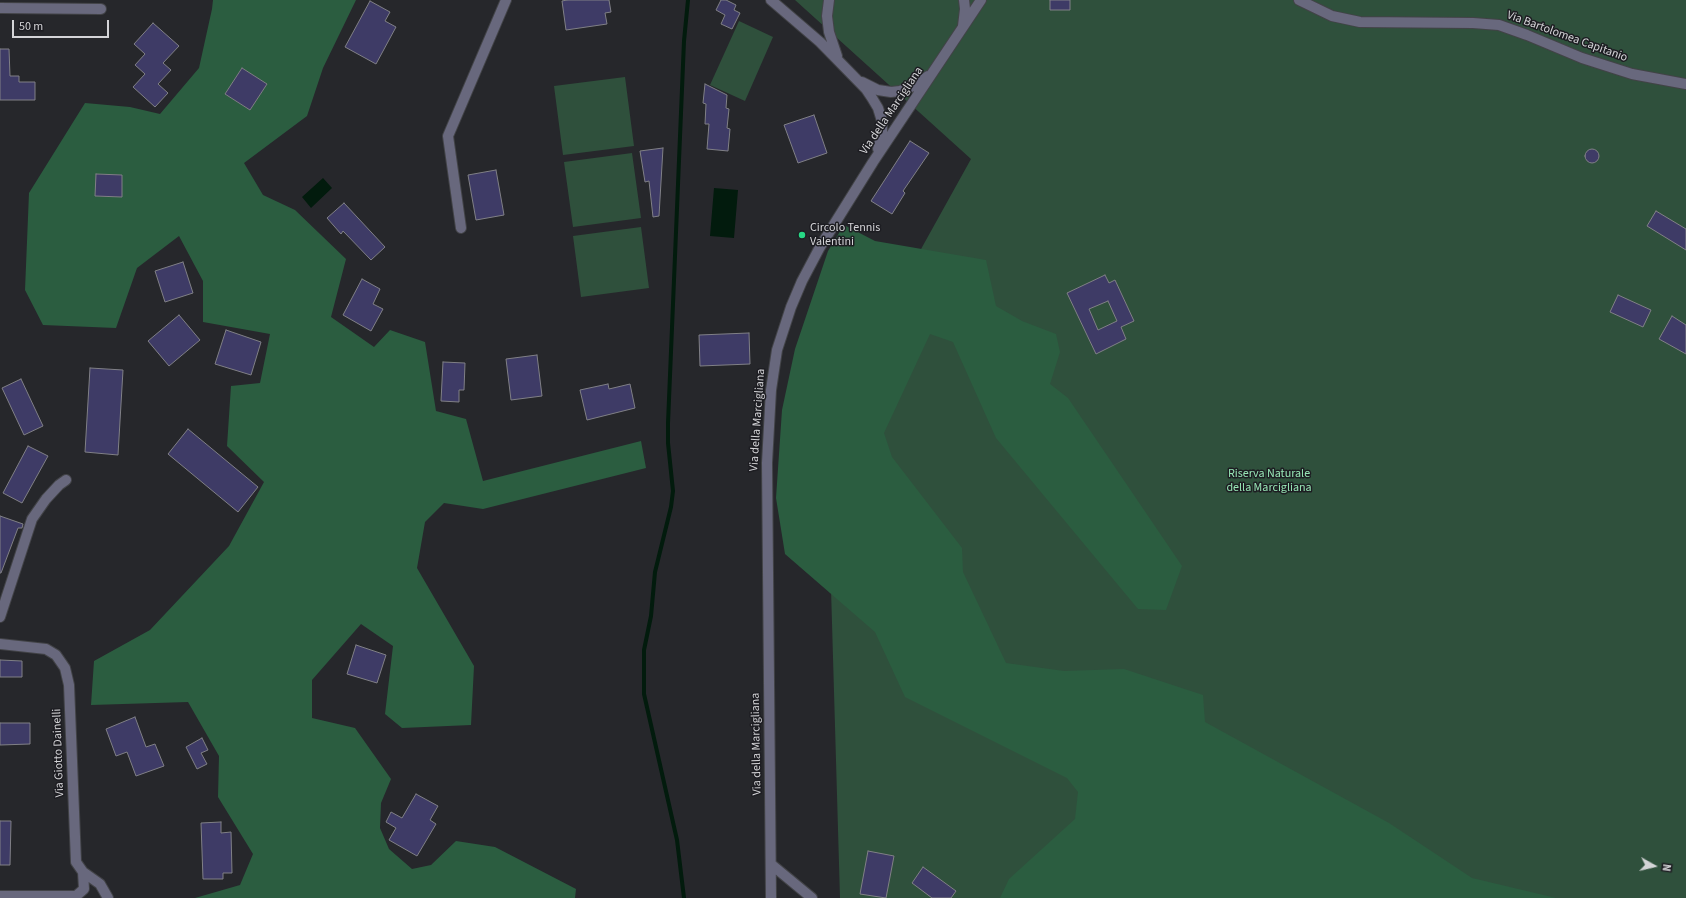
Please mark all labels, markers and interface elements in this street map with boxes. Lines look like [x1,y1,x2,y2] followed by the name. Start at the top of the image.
[1505,8,1629,66] street label: Via Bartolomea Capitanio
[14,12,111,38] scale bar
[19,18,43,35] text: 50 m
[857,64,927,158] street label: Via della Marcigliana
[810,221,880,249] place label: Circolo Tennis Valentini
[797,230,807,240] marker: Circolo Tennis Valentini
[747,368,769,472] street label: Via della Marcigliana
[1226,467,1312,495] park label: Riserva Naturale della Marcigliana
[749,693,765,795] street label: Via della Marcigliana
[50,708,68,798] street label: Via Giotto Dainelli
[1634,846,1674,886] north arrow
[1658,863,1674,872] text: N

